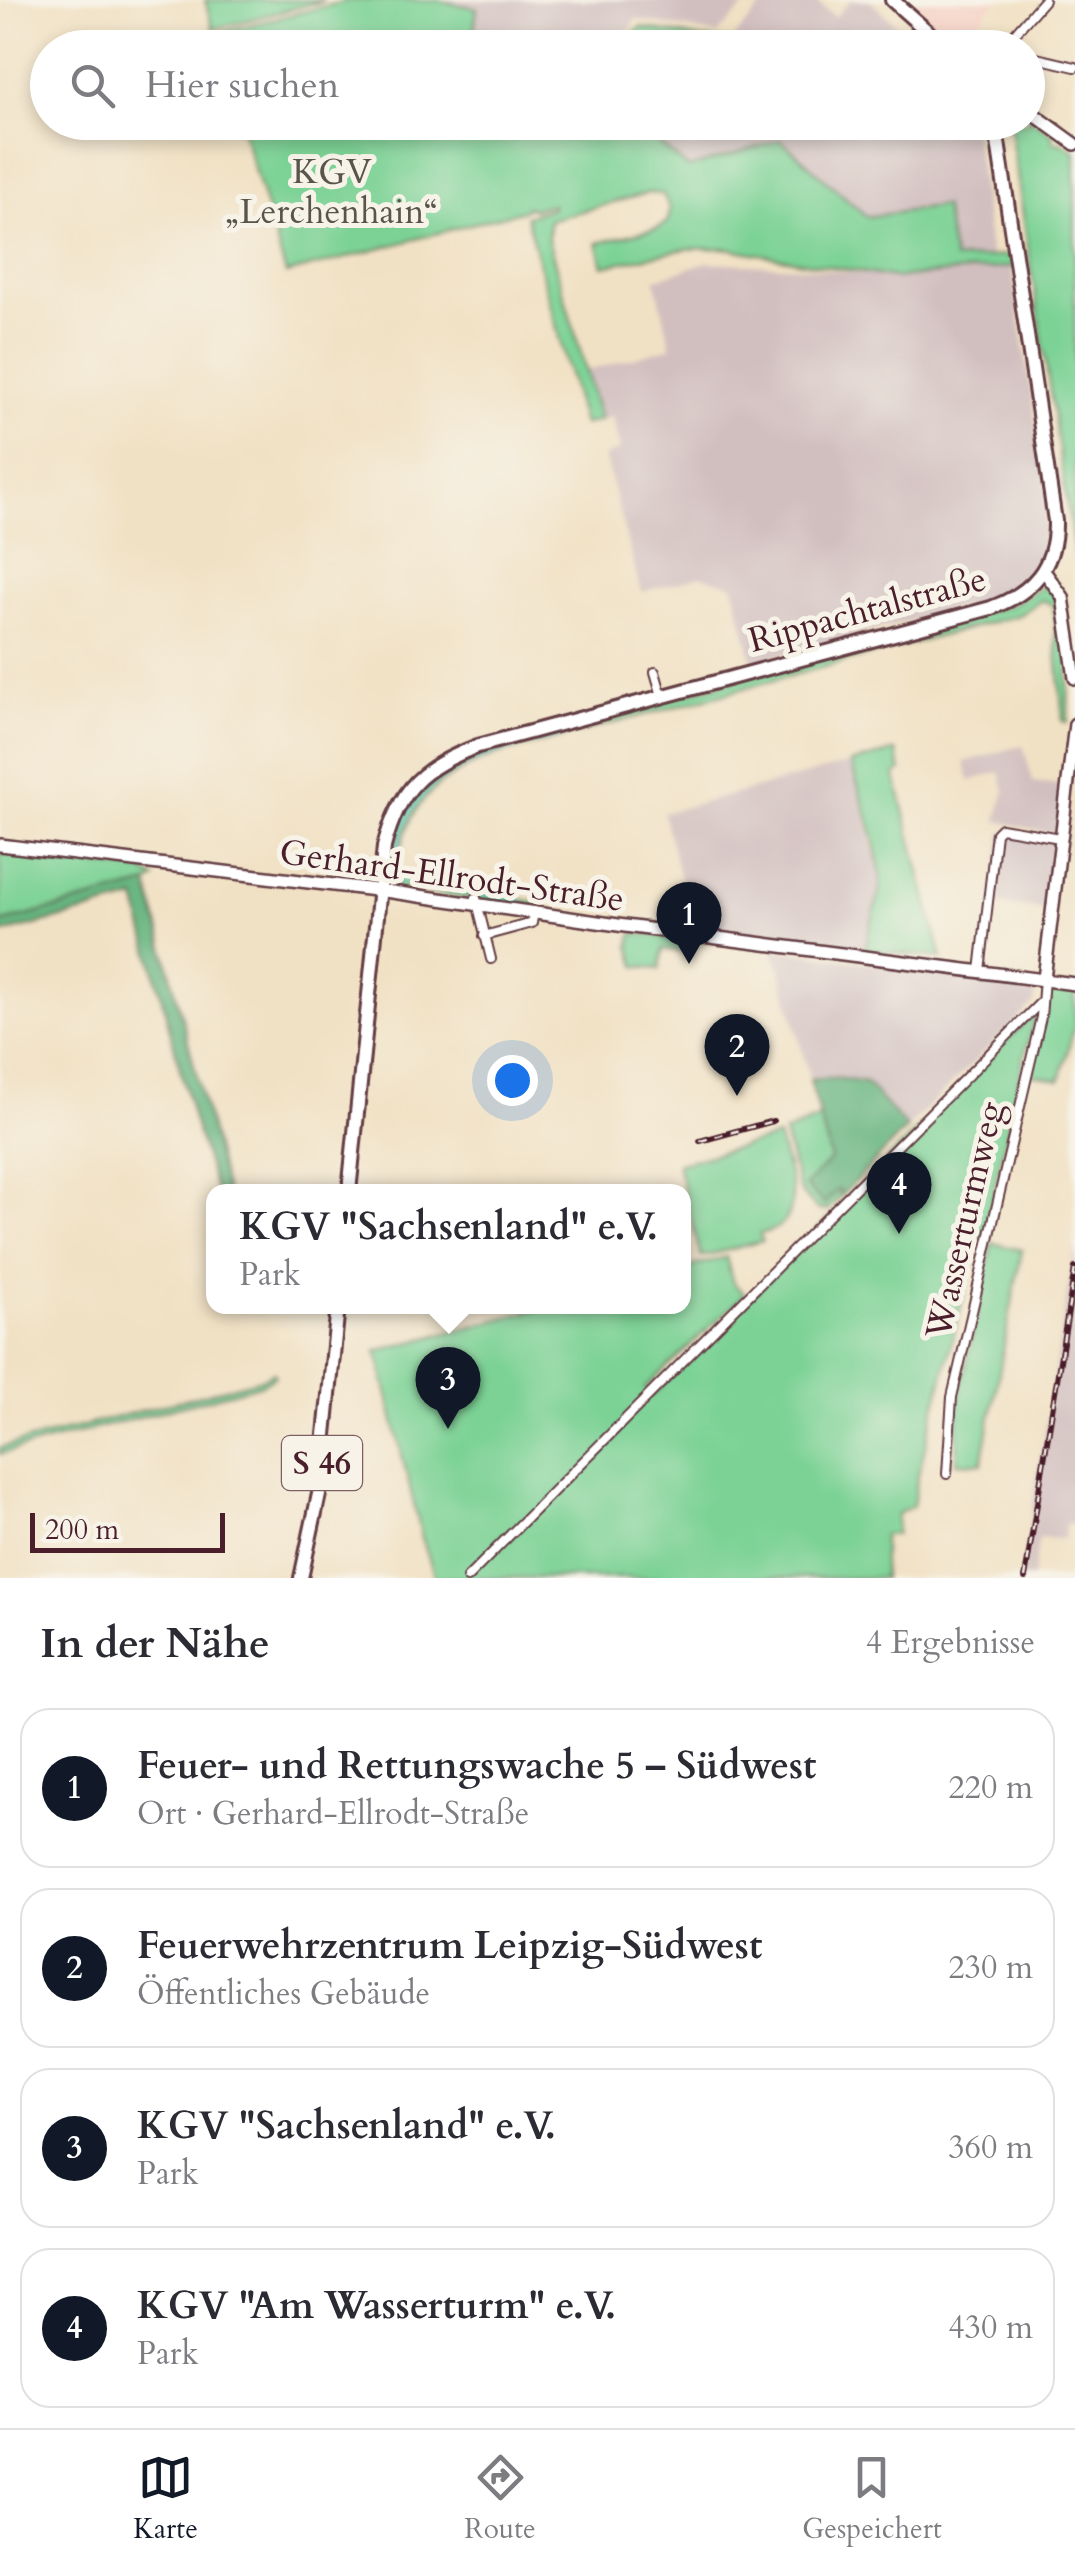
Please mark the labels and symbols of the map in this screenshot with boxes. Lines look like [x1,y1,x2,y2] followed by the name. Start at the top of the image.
[226,148,438,236] park label: KGV „Lerchenhain“
[743,555,991,665] street label: Rippachtalstraße
[277,828,627,924] street label: Gerhard-Ellrodt-Straße
[656,882,722,964] pin: 1
[704,1014,770,1096] pin: 2
[487,1055,538,1106] your location
[914,1097,1016,1345] street label: Wasserturmweg
[866,1152,932,1234] pin: 4
[416,1346,480,1429] pin: 3
[282,1436,362,1490] road number: S 46
[30,1508,225,1552] scale bar

